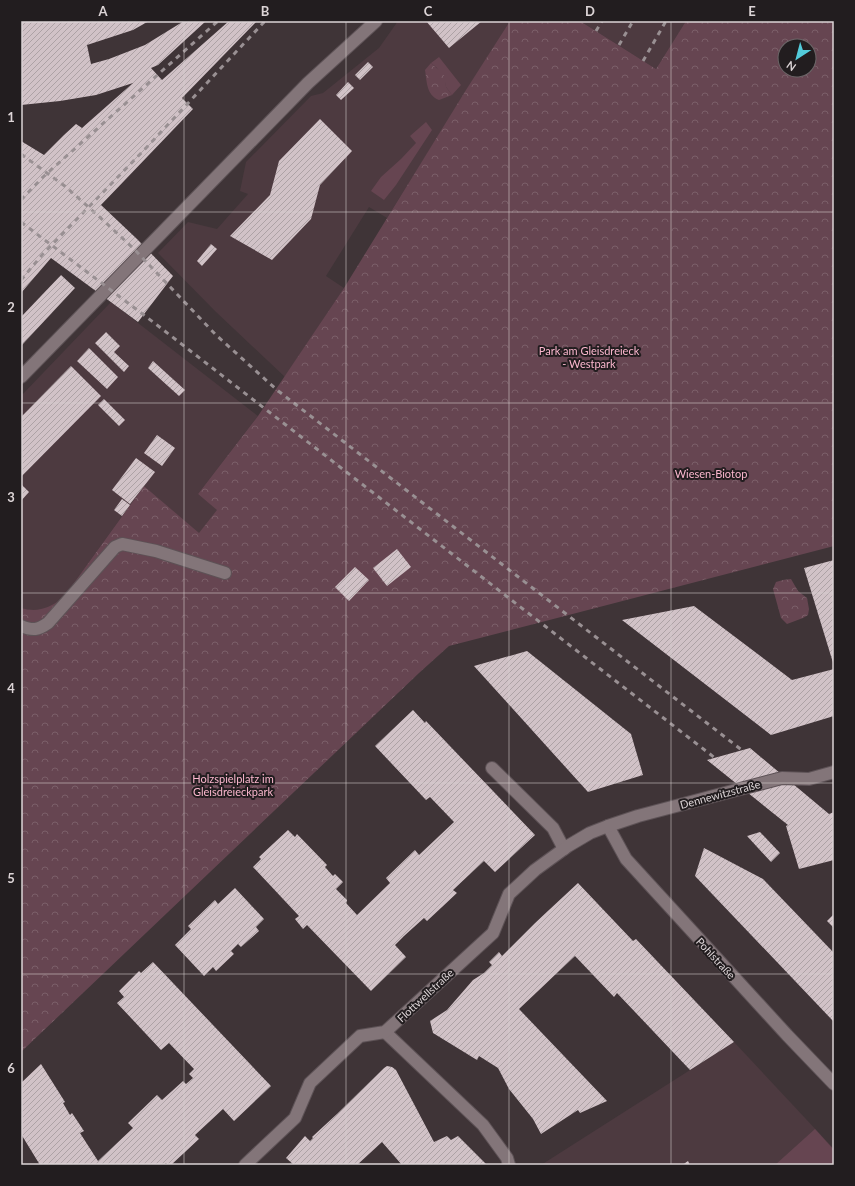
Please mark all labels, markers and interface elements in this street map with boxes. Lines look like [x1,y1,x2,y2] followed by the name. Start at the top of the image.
[97,3,108,19] text: A
[261,3,270,19] text: B
[424,3,433,19] text: C
[585,3,595,19] text: D
[748,3,756,19] text: E
[777,38,817,78] north arrow
[784,59,798,74] text: N
[7,109,15,125] text: 1
[7,299,15,315] text: 2
[539,344,640,370] park label: Park am Gleisdreieck - Westpark
[675,467,747,480] park label: Wiesen-Biotop
[7,489,15,505] text: 3
[7,680,15,696] text: 4
[192,772,274,798] park label: Holzspielplatz im Gleisdreieckpark
[678,777,762,811] street label: Dennewitzstraße
[7,870,15,886] text: 5
[694,935,738,981] street label: Pohlstraße
[394,965,456,1024] street label: Flottwellstraße
[7,1060,15,1076] text: 6

